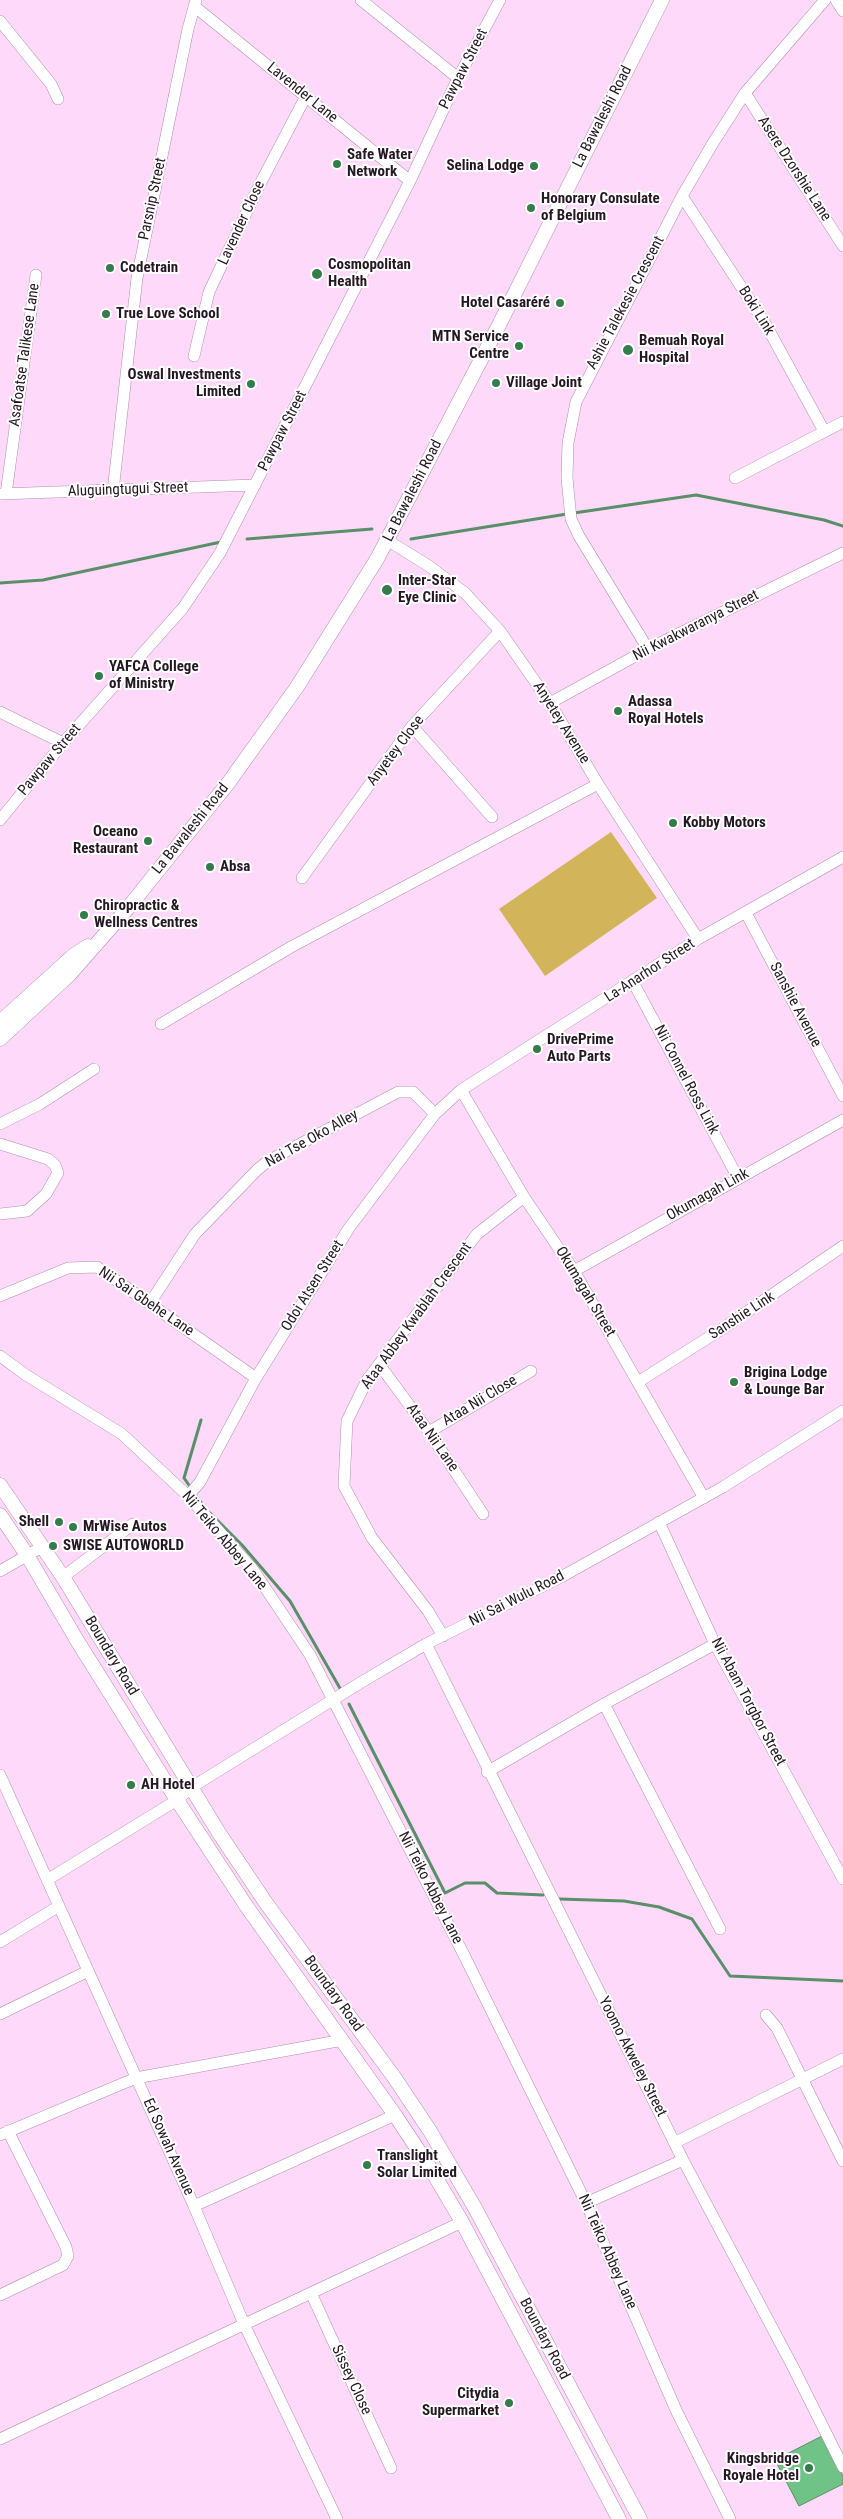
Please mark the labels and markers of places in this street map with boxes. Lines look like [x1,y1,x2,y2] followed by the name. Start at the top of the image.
[347,146,412,181] place label: Safe Water Network
[446,157,524,175] place label: Selina Lodge
[331,158,343,170] marker: Safe Water Network
[528,160,540,172] marker: Selina Lodge
[541,190,660,225] place label: Honorary Consulate of Belgium
[525,202,537,214] marker: Honorary Consulate of Belgium
[328,256,411,291] place label: Cosmopolitan Health
[120,259,178,277] place label: Codetrain
[104,262,116,274] marker: Codetrain
[310,267,324,281] marker: Cosmopolitan Health
[461,294,550,312] place label: Hotel Casaréré
[554,297,566,309] marker: Hotel Casaréré
[116,305,220,323] place label: True Love School
[100,308,112,320] marker: True Love School
[432,328,509,363] place label: MTN Service Centre
[639,332,724,367] place label: Bemuah Royal Hospital
[513,340,525,352] marker: MTN Service Centre
[621,343,635,357] marker: Bemuah Royal Hospital
[128,366,241,401] place label: Oswal Investments Limited
[506,374,582,392] place label: Village Joint
[490,377,502,389] marker: Village Joint
[245,378,257,390] marker: Oswal Investments Limited
[398,572,457,607] place label: Inter-Star Eye Clinic
[380,583,394,597] marker: Inter-Star Eye Clinic
[109,658,199,693] place label: YAFCA College of Ministry
[93,670,105,682] marker: YAFCA College of Ministry
[628,693,704,728] place label: Adassa Royal Hotels
[612,705,624,717] marker: Adassa Royal Hotels
[683,814,766,832] place label: Kobby Motors
[667,817,679,829] marker: Kobby Motors
[73,823,138,858] place label: Oceano Restaurant
[142,835,154,847] marker: Oceano Restaurant
[220,858,250,876] place label: Absa
[204,861,216,873] marker: Absa
[94,897,198,932] place label: Chiropractic & Wellness Centres
[78,909,90,921] marker: Chiropractic & Wellness Centres
[547,1031,614,1066] place label: DrivePrime Auto Parts
[531,1043,543,1055] marker: DrivePrime Auto Parts
[744,1364,827,1399] place label: Brigina Lodge & Lounge Bar
[728,1376,740,1388] marker: Brigina Lodge & Lounge Bar
[19,1513,49,1531] place label: Shell
[53,1516,65,1528] marker: Shell
[83,1518,167,1536] place label: MrWise Autos
[67,1521,79,1533] marker: MrWise Autos
[63,1537,184,1555] place label: SWISE AUTOWORLD
[47,1540,59,1552] marker: SWISE AUTOWORLD
[141,1776,195,1794] place label: AH Hotel
[125,1779,137,1791] marker: AH Hotel
[377,2147,457,2182] place label: Translight Solar Limited
[361,2159,373,2171] marker: Translight Solar Limited
[422,2385,499,2420] place label: Citydia Supermarket
[503,2397,515,2409] marker: Citydia Supermarket
[723,2450,799,2485] place label: Kingsbridge Royale Hotel
[803,2462,815,2474] marker: Kingsbridge Royale Hotel

